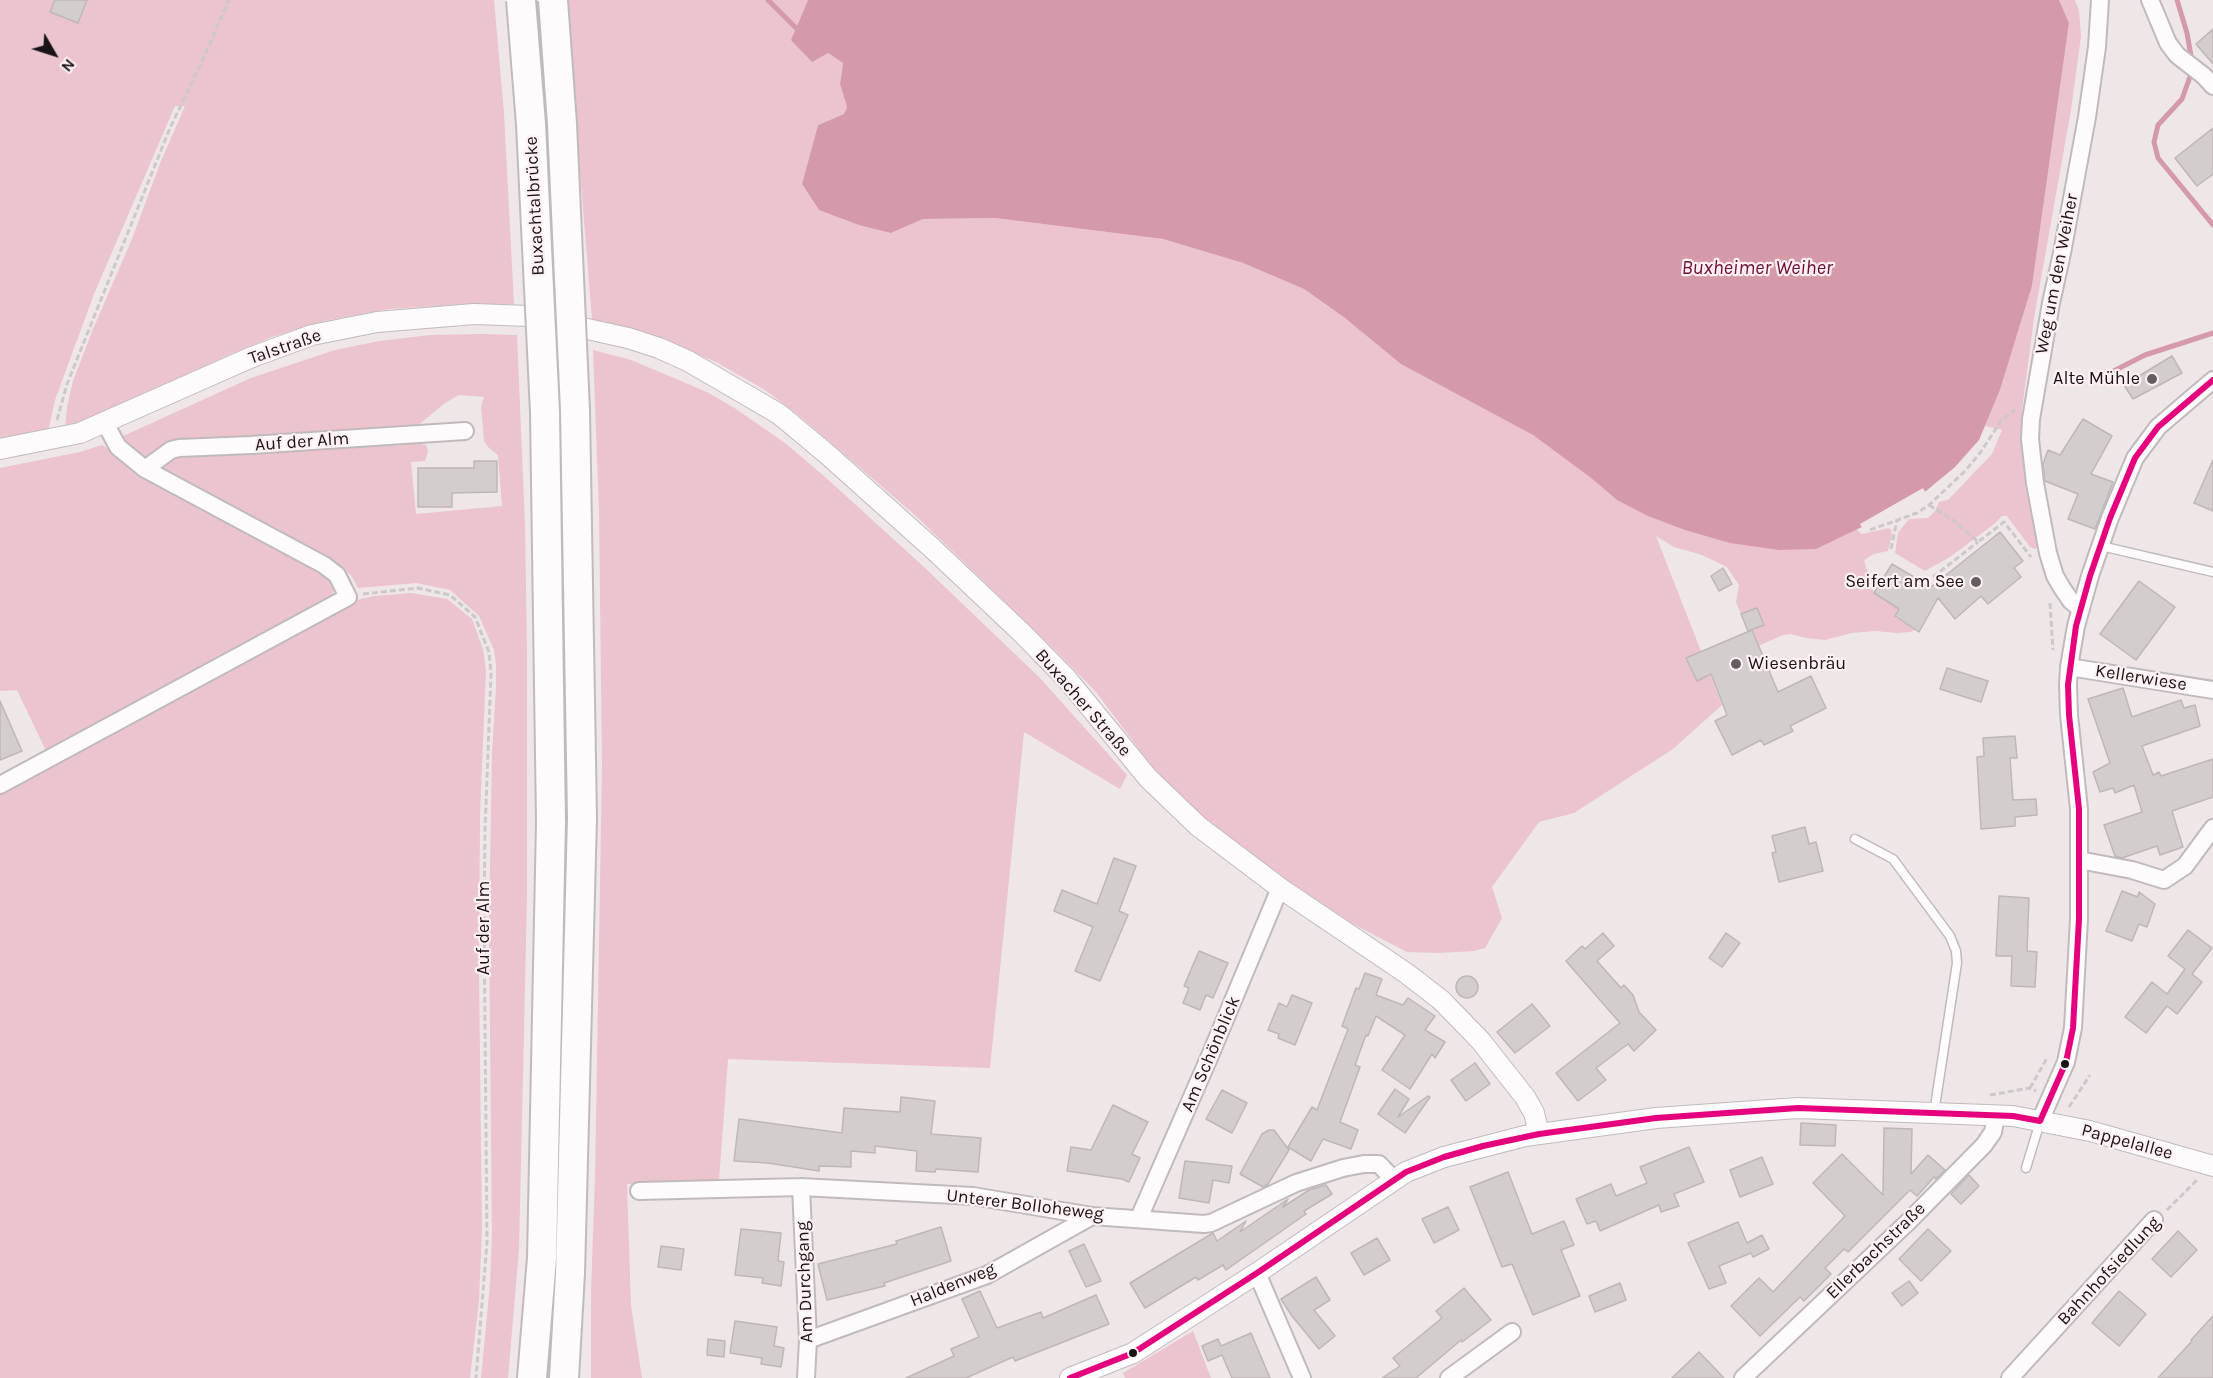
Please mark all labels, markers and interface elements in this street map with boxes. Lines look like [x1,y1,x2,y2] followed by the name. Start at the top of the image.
[24,24,84,84] north arrow
[57,55,79,76] text: N
[521,136,549,276] street label: Buxachtalbrücke
[2031,192,2083,356] street label: Weg um den Weiher
[1681,256,1833,280] water label: Buxheimer Weiher
[246,325,324,369] street label: Talstraße
[2053,368,2140,390] place label: Alte Mühle
[2145,372,2159,386] marker: Alte Mühle
[254,428,350,456] street label: Auf der Alm
[1845,571,1964,593] place label: Seifert am See
[1969,575,1983,589] marker: Seifert am See
[1030,645,1136,761] street label: Buxacher Straße
[1748,653,1846,675] place label: Wiesenbräu
[1729,657,1743,671] marker: Wiesenbräu
[2094,660,2188,696] street label: Kellerwiese
[473,881,495,975] street label: Auf der Alm
[1177,993,1245,1115] street label: Am Schönblick
[2059,1058,2071,1070] unlabelled marker
[2079,1119,2175,1165] street label: Pappelallee
[945,1185,1105,1225] street label: Unterer Bolloheweg
[1822,1198,1930,1304] street label: Ellerbachstraße
[2053,1212,2165,1330] street label: Bahnhofsiedlung
[792,1221,818,1343] street label: Am Durchgang
[907,1258,999,1312] street label: Haldenweg
[1127,1347,1139,1359] unlabelled marker

